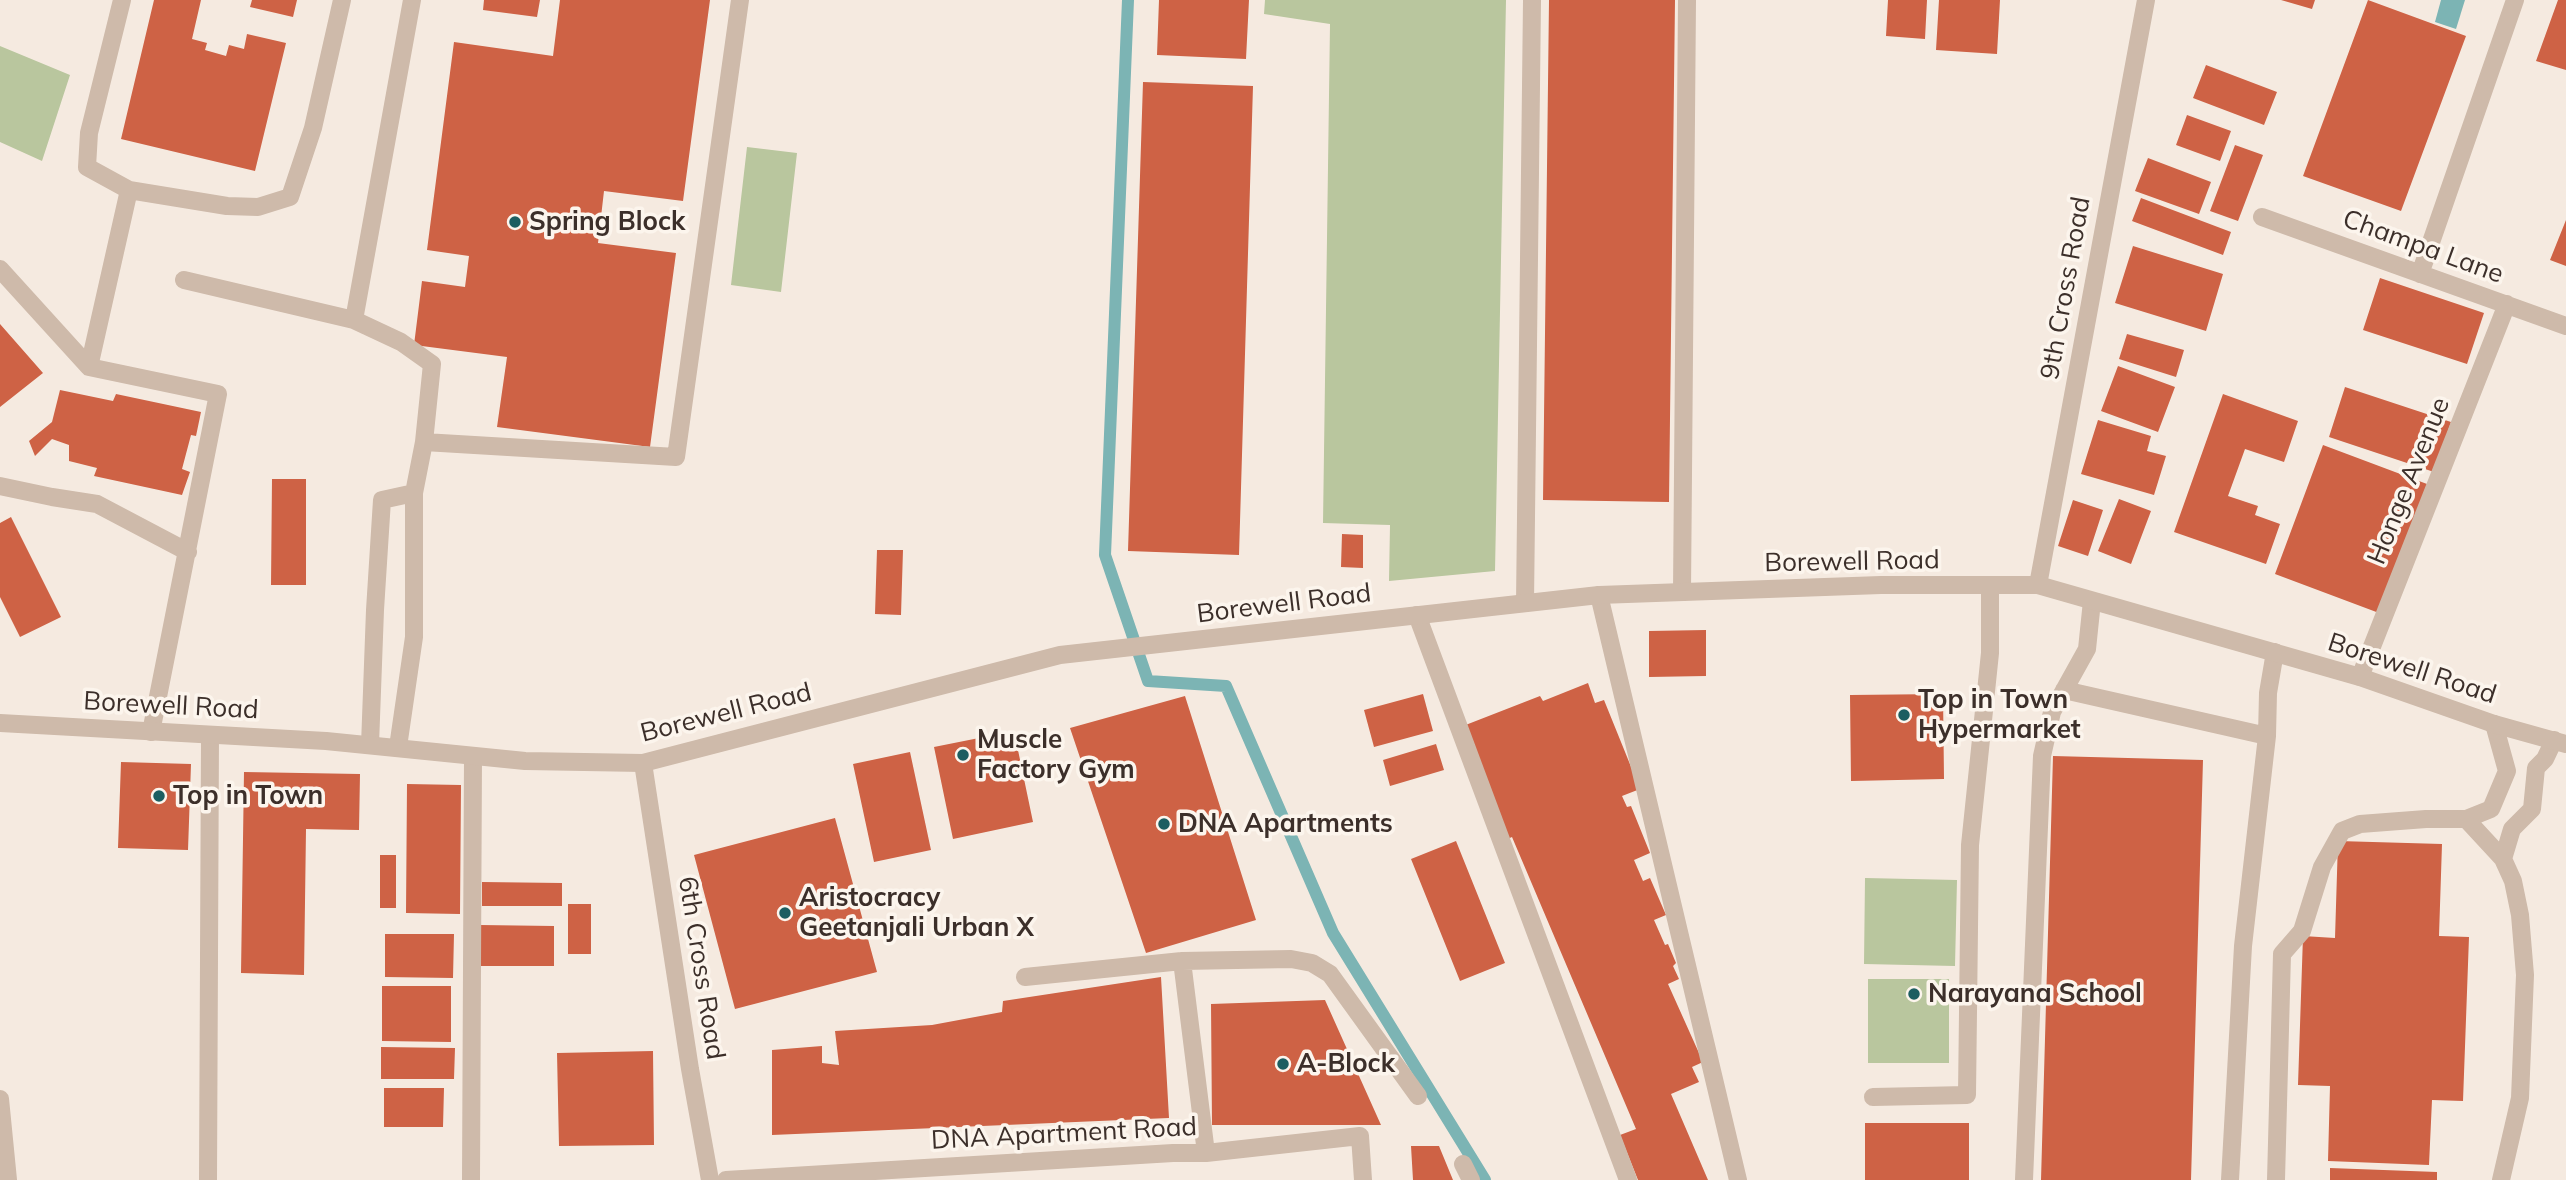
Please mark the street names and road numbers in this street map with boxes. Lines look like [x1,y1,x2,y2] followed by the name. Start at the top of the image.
[2035,194,2097,382] street label: 9th Cross Road
[2338,204,2508,290] street label: Champa Lane
[2361,393,2457,569] street label: Honge Avenue
[1764,545,1940,579] street label: Borewell Road
[1195,578,1373,630] street label: Borewell Road
[2324,627,2500,711] street label: Borewell Road
[637,677,815,749] street label: Borewell Road
[83,686,259,726] street label: Borewell Road
[671,874,731,1062] street label: 6th Cross Road
[930,1111,1198,1157] street label: DNA Apartment Road

